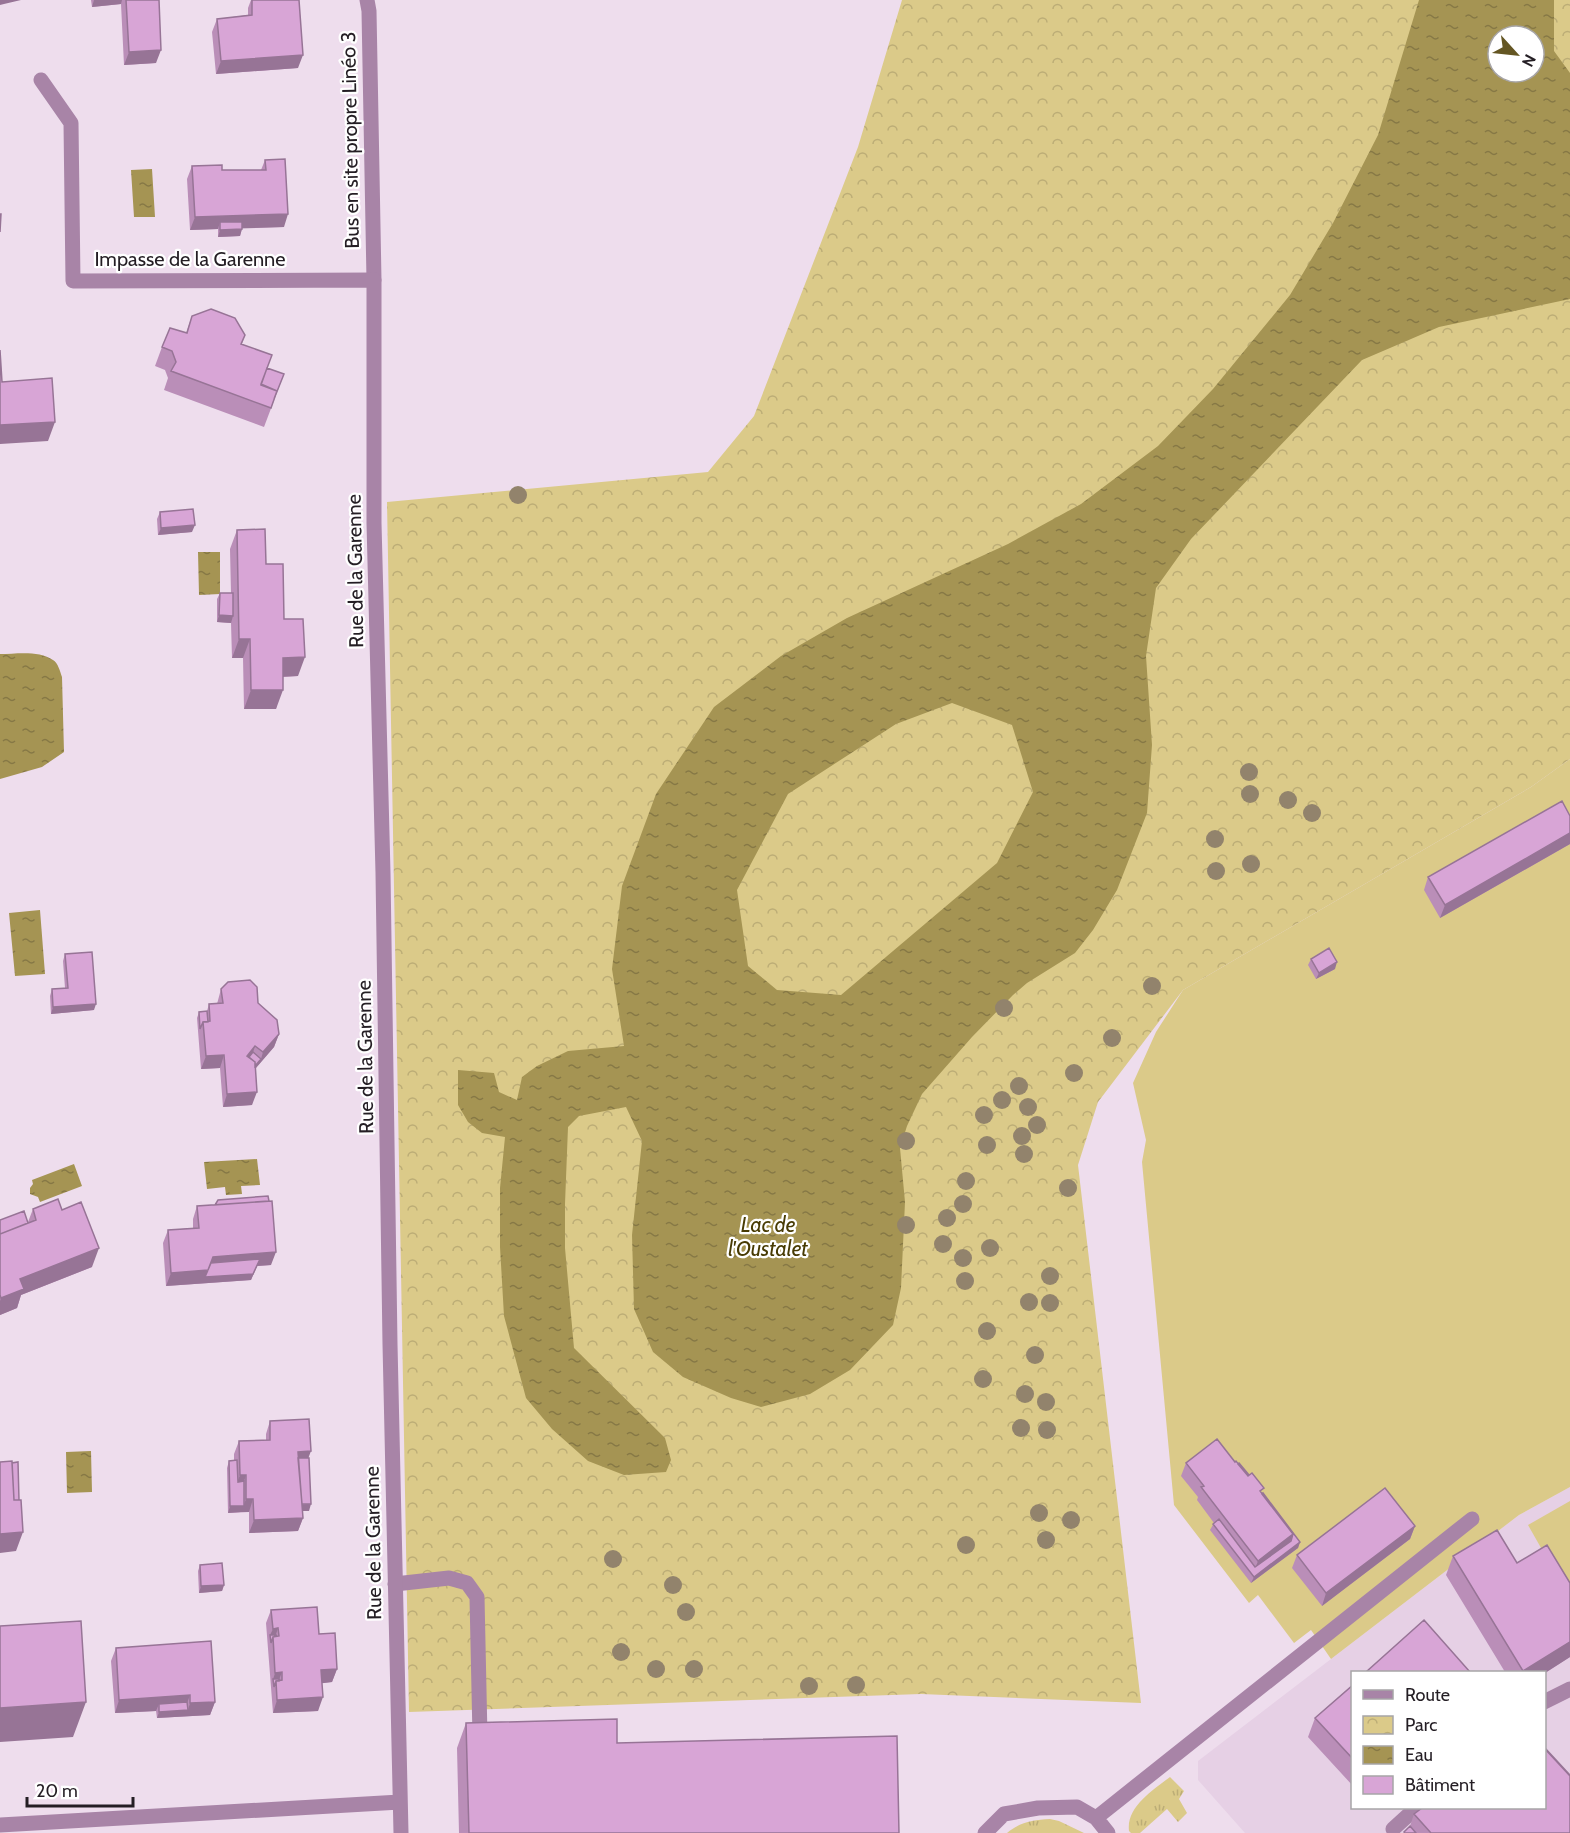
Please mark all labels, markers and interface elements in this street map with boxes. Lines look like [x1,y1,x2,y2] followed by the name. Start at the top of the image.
[1486,24,1546,84] north arrow
[336,31,364,249] street label: Bus en site propre Linéo 3
[1518,51,1540,70] text: N
[94,247,286,271] street label: Impasse de la Garenne
[342,494,368,648] street label: Rue de la Garenne
[352,980,378,1134] street label: Rue de la Garenne
[728,1212,808,1261] water label: Lac de l'Oustalet
[360,1466,386,1620] street label: Rue de la Garenne
[1351,1671,1546,1809] legend
[1405,1684,1450,1706] text: Route
[1405,1714,1437,1736] text: Parc
[1405,1744,1433,1766] text: Eau
[27,1770,134,1808] scale bar
[1405,1774,1475,1796] text: Bâtiment
[36,1780,78,1802] text: 20 m

